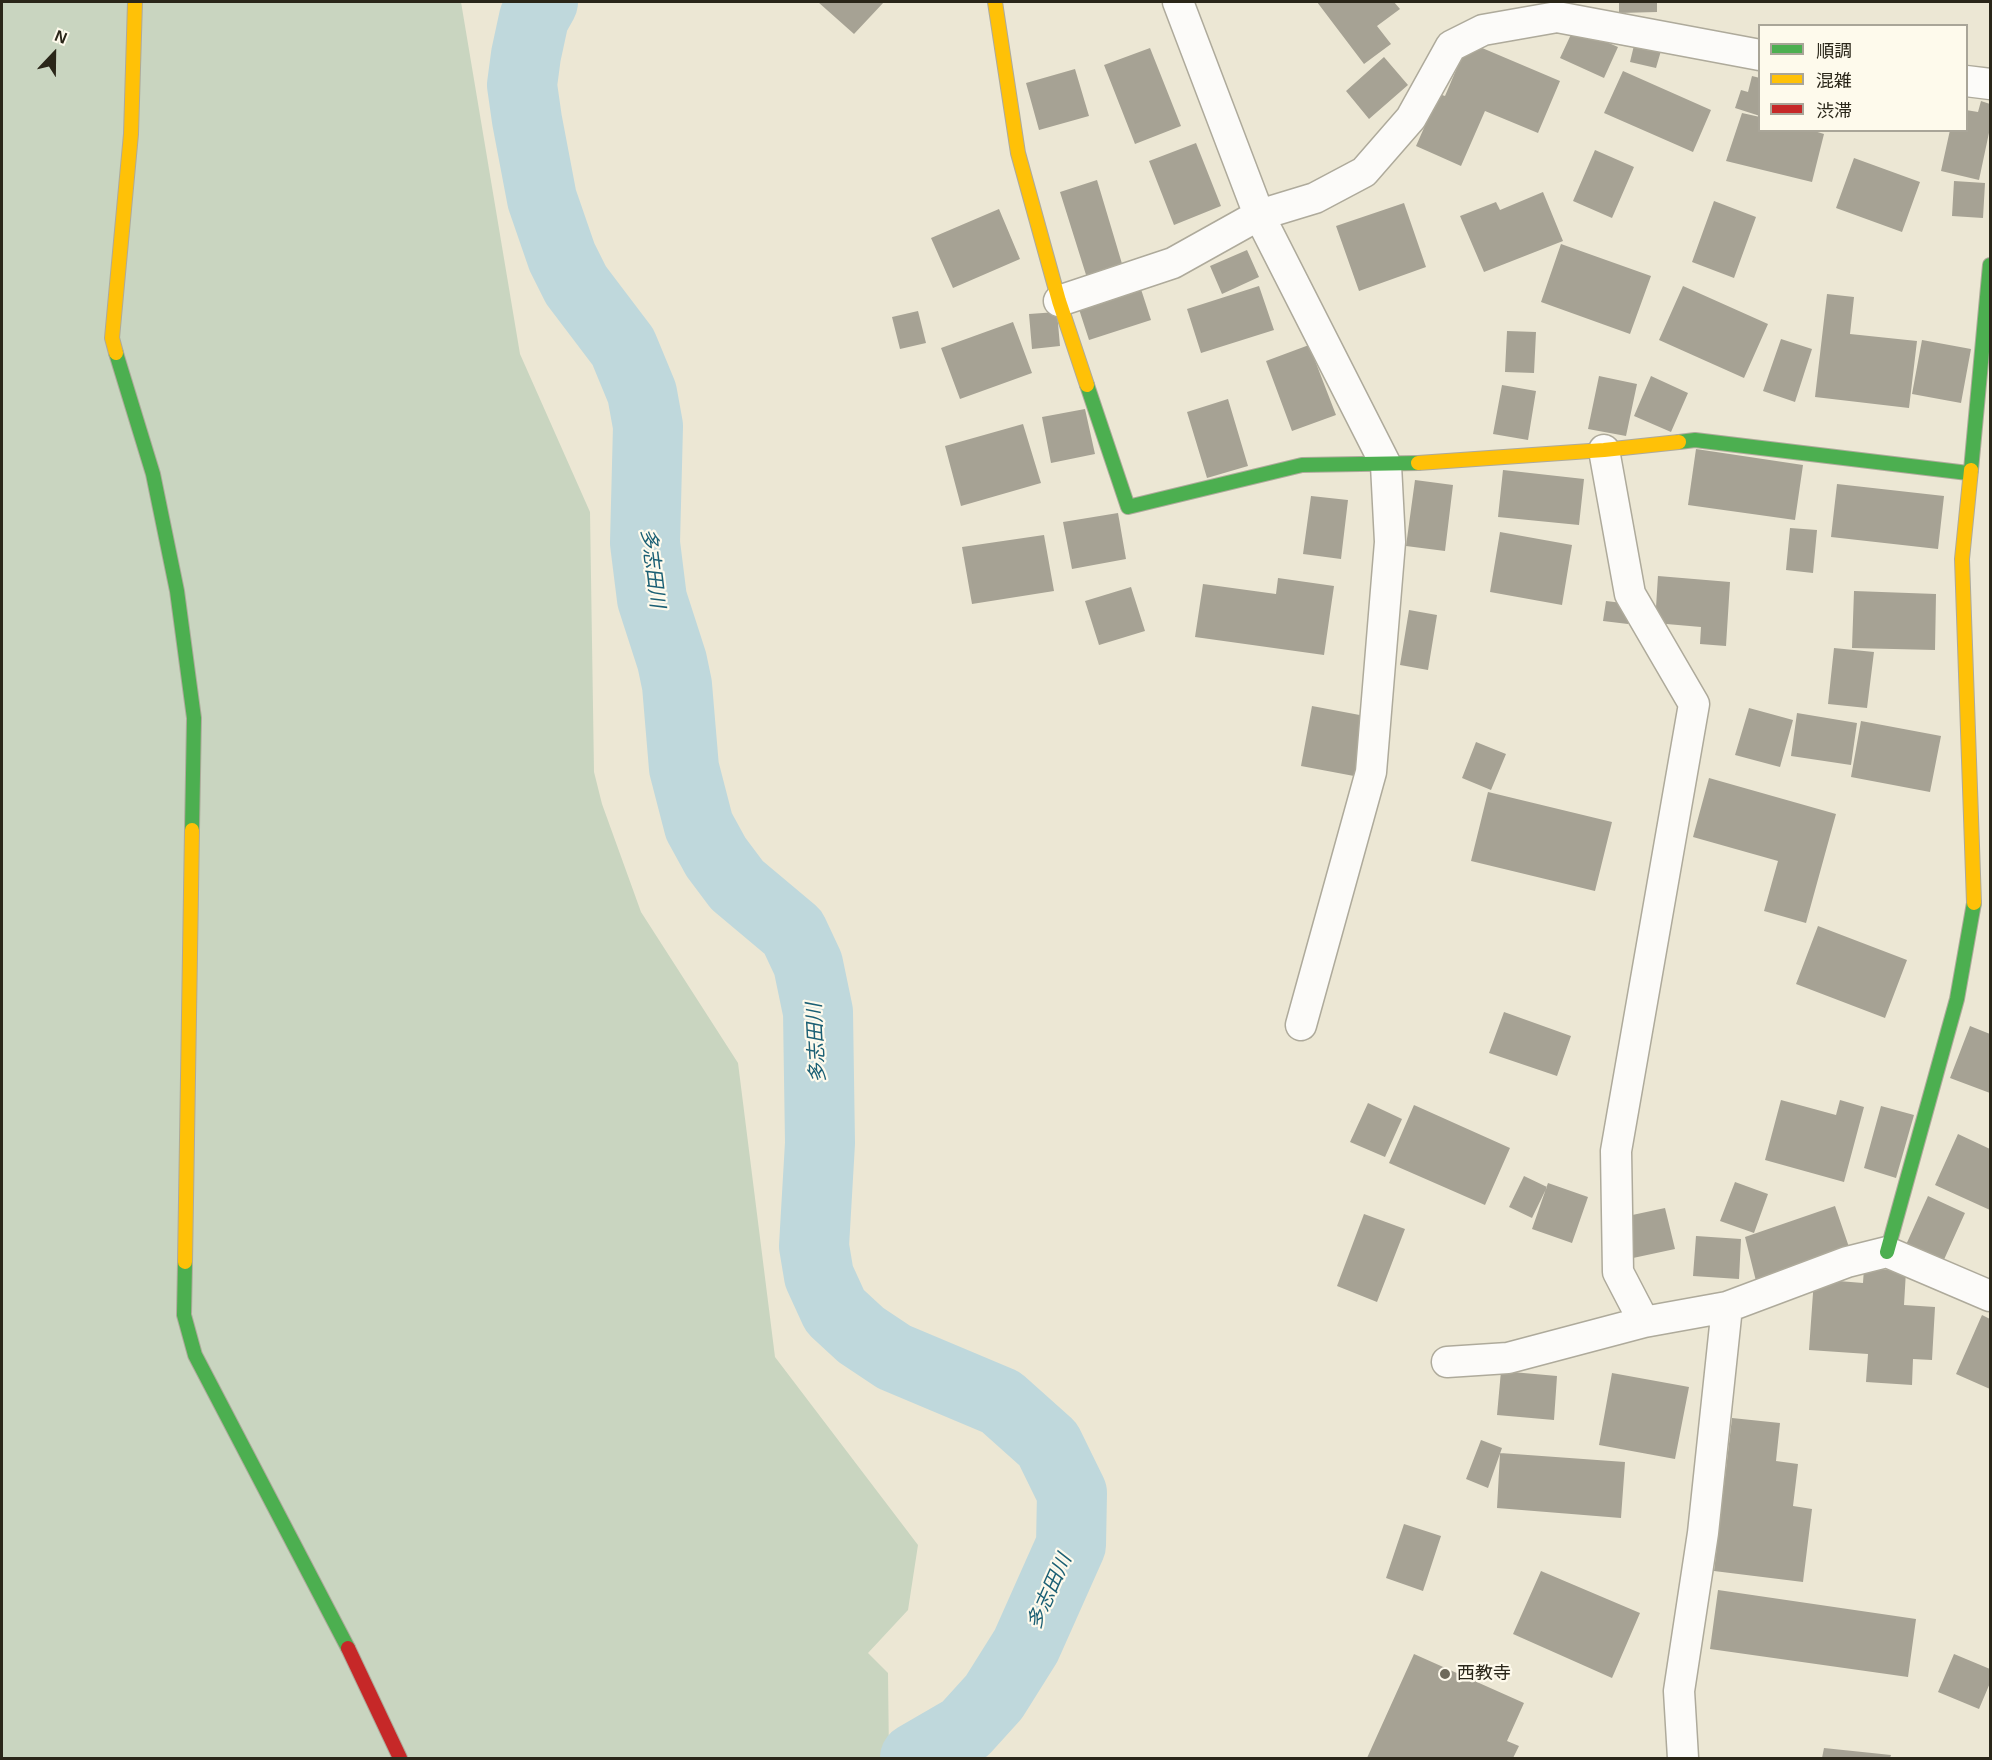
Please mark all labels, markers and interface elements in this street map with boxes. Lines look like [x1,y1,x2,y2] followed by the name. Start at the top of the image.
[24,24,84,84] north arrow
[1758,24,1968,132] legend
[52,27,69,47] text: N
[1816,41,1852,61] text: 順調
[1816,71,1852,91] text: 混雑
[1816,101,1852,121] text: 渋滞
[635,527,669,609] water label: 多志田川
[803,1002,831,1084] water label: 多志田川
[1023,1551,1077,1633] water label: 多志田川
[1457,1663,1511,1685] place label: 西教寺
[1438,1667,1452,1681] marker: 西教寺

